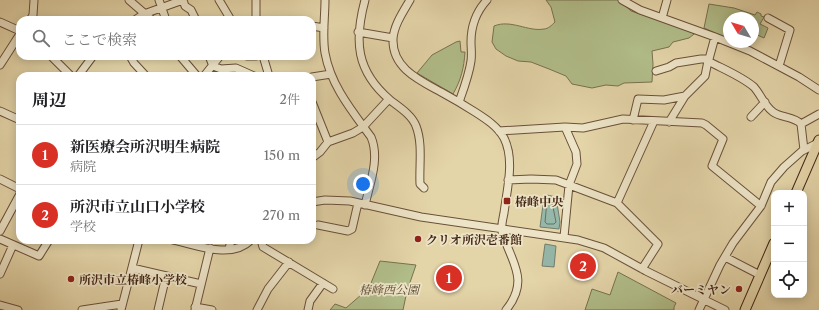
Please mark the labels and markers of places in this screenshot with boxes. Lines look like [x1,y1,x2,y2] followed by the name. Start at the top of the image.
[515,194,564,209] place label: 椿峰中央
[502,196,512,206] marker: 椿峰中央
[426,232,522,247] place label: クリオ所沢壱番館
[413,234,423,244] marker: クリオ所沢壱番館
[570,251,596,281] pin: 2
[436,263,462,293] pin: 1
[79,272,187,287] place label: 所沢市立椿峰小学校
[66,274,76,284] marker: 所沢市立椿峰小学校
[671,282,731,297] place label: バーミヤン
[734,284,744,294] marker: バーミヤン

